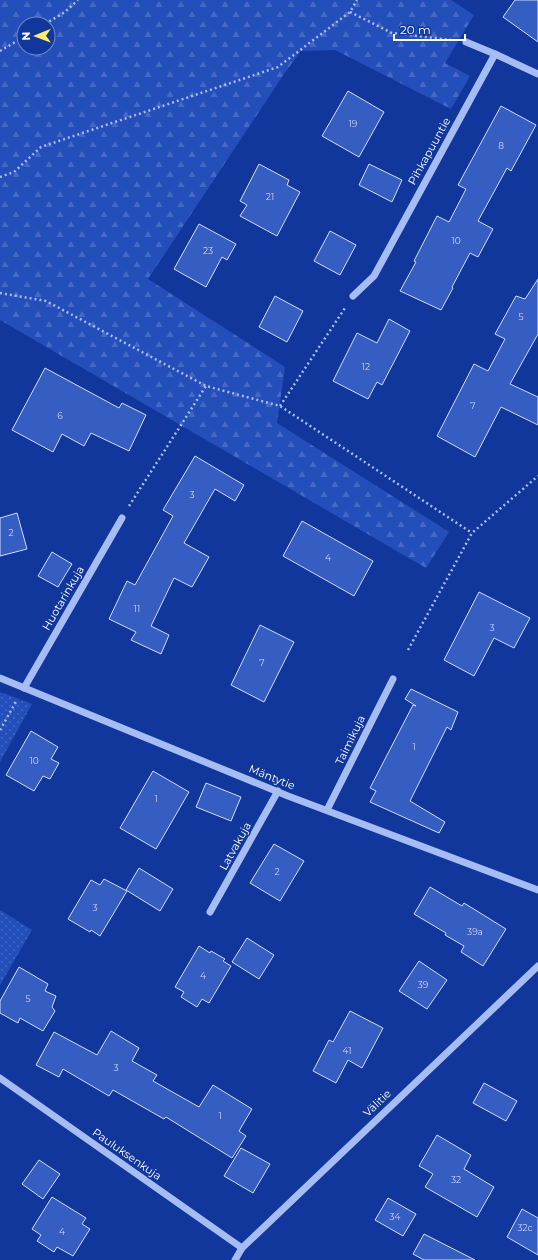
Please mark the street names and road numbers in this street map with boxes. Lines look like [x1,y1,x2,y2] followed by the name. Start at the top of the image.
[405,114,453,187] street label: Pihkapuuntie
[39,563,87,633] street label: Huotarinkuja
[332,713,368,767] street label: Taimikuja
[247,761,297,793] street label: Mäntytie
[216,819,254,873] street label: Latvakuja
[360,1086,394,1120] street label: Välitie
[90,1125,164,1183] street label: Pauluksenkuja

